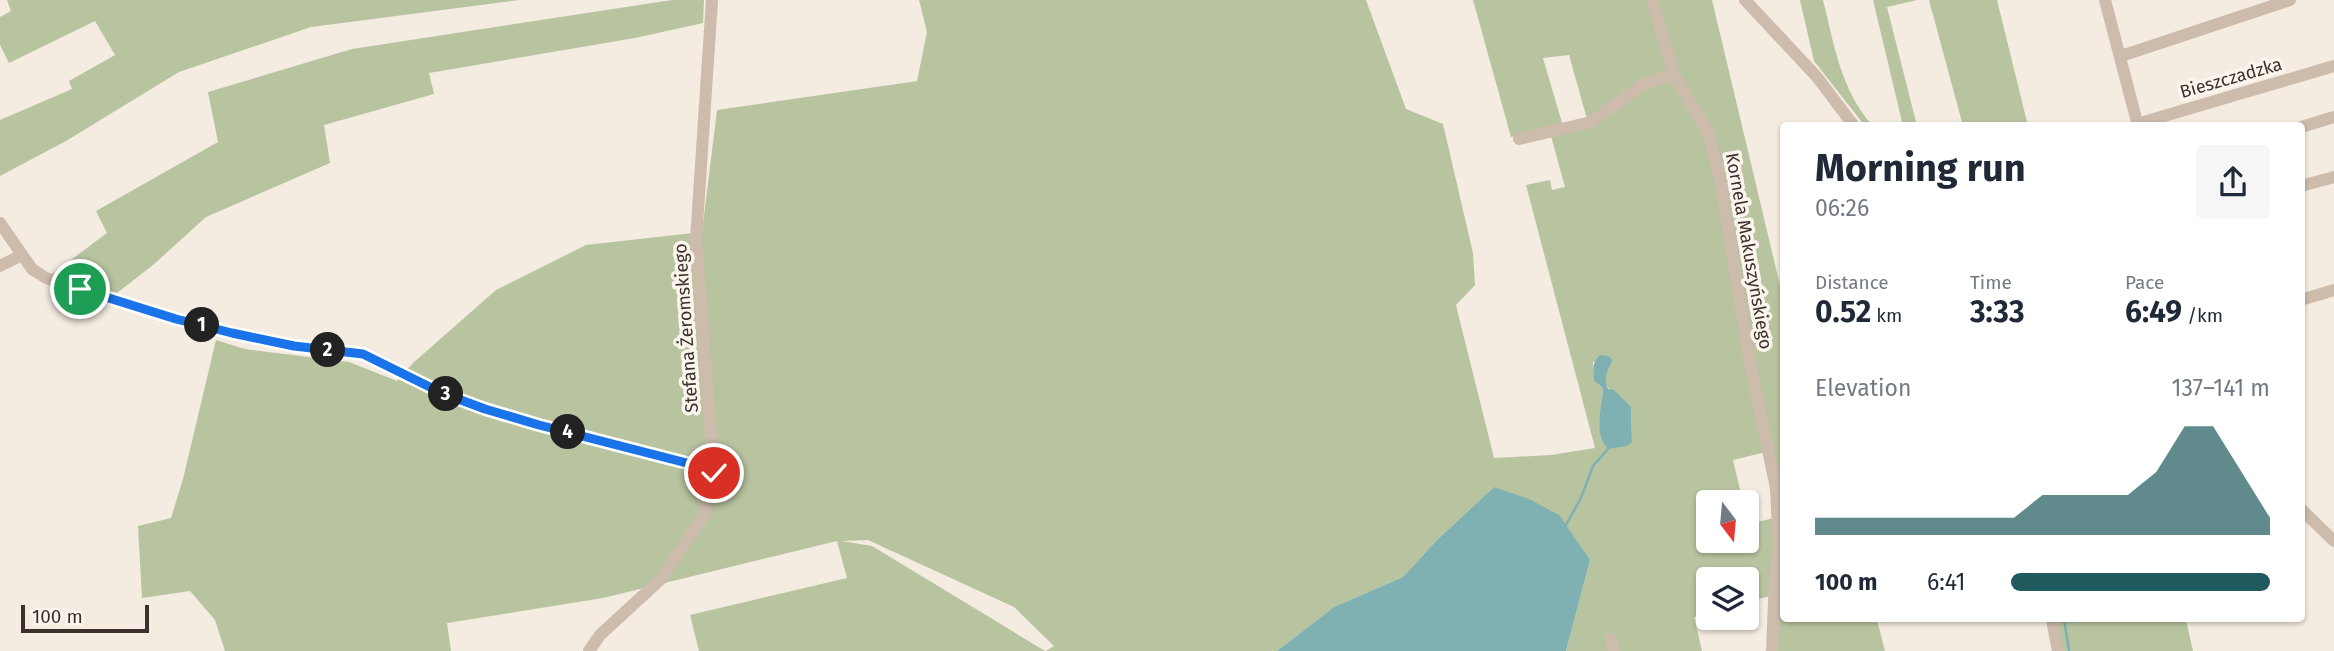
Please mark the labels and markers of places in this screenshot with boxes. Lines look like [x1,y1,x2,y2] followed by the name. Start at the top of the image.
[50,259,110,319] pin
[184,308,220,342] pin: 1
[310,332,346,368] pin: 2
[428,376,464,412] pin: 3
[550,414,586,450] pin: 4
[684,443,744,503] pin

